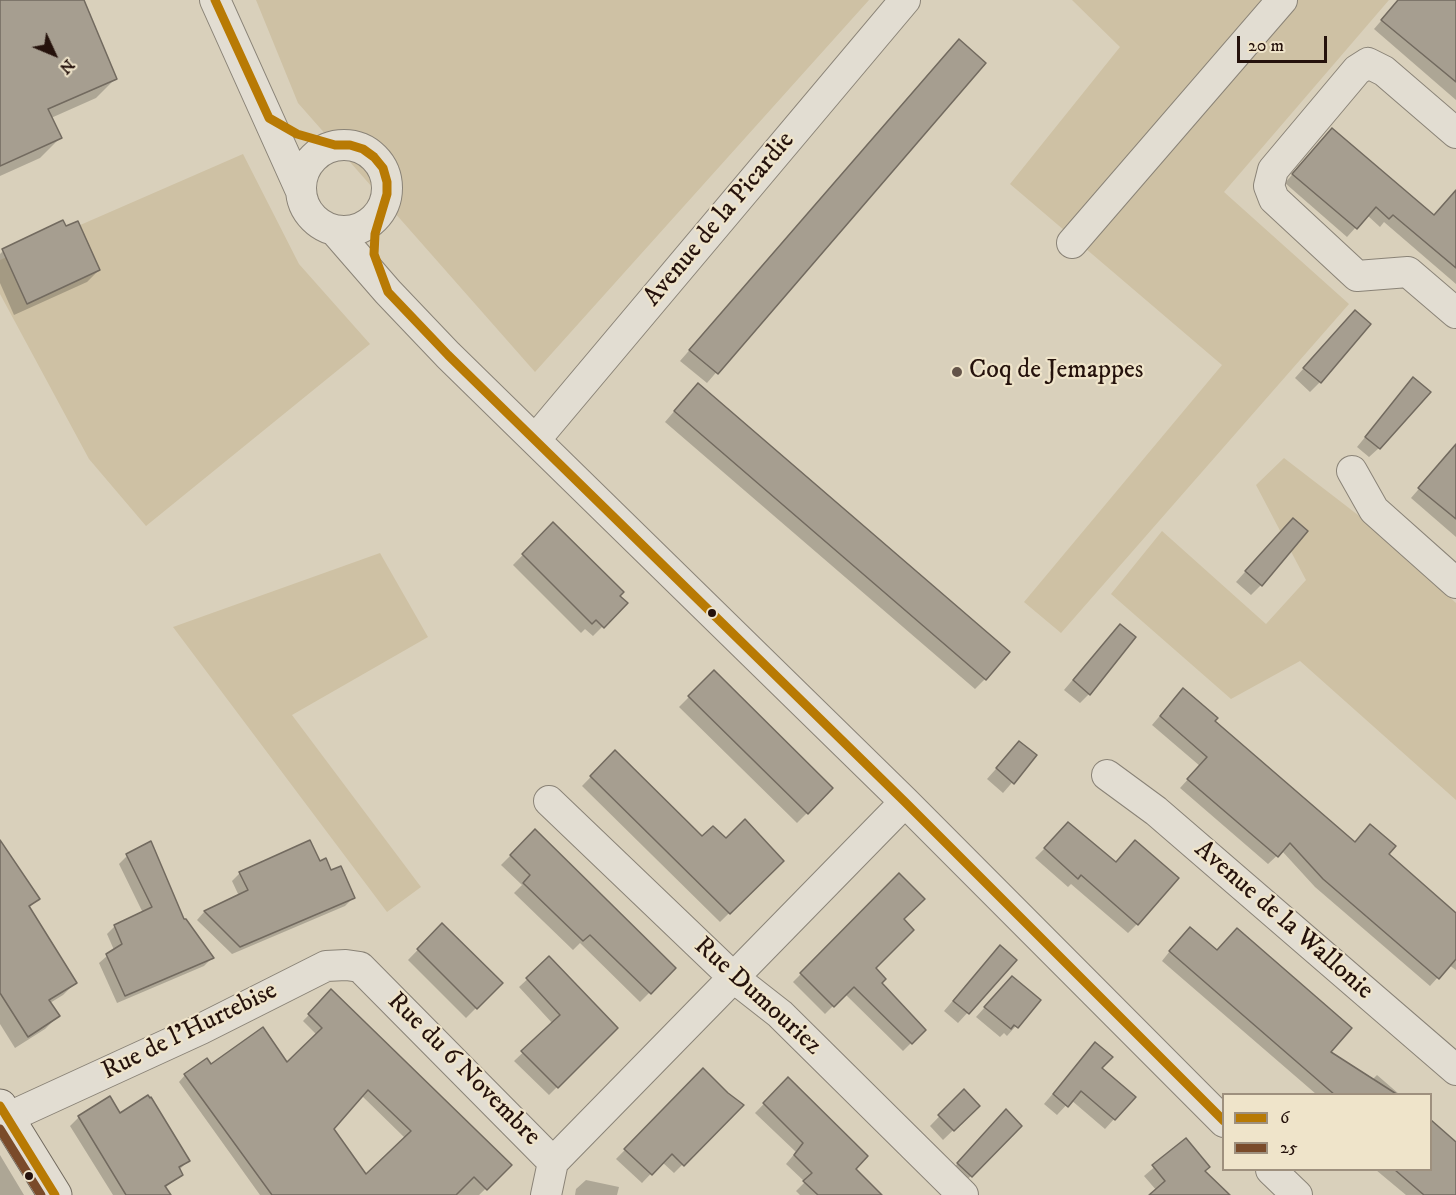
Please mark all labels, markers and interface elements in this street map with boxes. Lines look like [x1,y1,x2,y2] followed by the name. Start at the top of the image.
[24,24,84,84] north arrow
[1240,24,1330,62] scale bar
[1248,35,1284,57] text: 20 m
[55,55,79,78] text: N
[638,126,802,314] street label: Avenue de la Picardie
[969,356,1143,388] place label: Coq de Jemappes
[950,365,964,379] marker: Coq de Jemappes
[706,607,718,619] unlabelled marker
[1187,835,1379,1007] street label: Avenue de la Wallonie
[687,931,827,1063] street label: Rue Dumouriez
[97,976,283,1088] street label: Rue de l'Hurtebise
[380,987,546,1153] street label: Rue du 6 Novembre
[1222,1093,1432,1171] legend
[1280,1107,1289,1129] text: 6
[1280,1137,1298,1159] text: 25
[23,1170,35,1182] unlabelled marker

